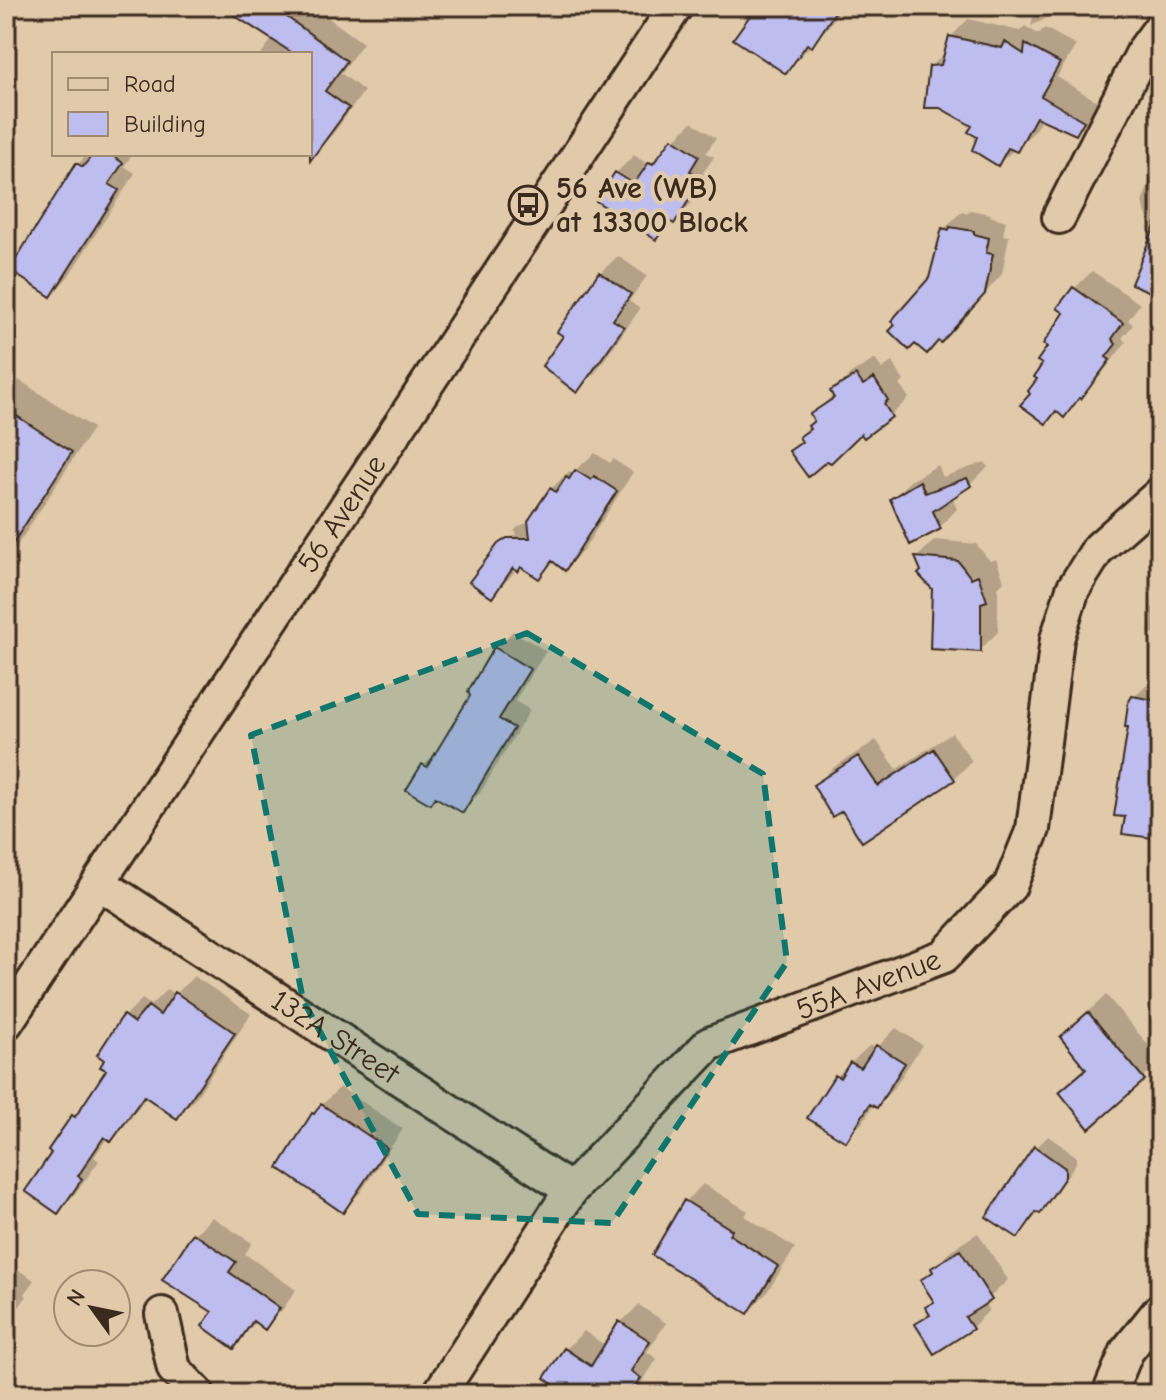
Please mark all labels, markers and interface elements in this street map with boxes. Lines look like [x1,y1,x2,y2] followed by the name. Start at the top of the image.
[52,52,312,156] legend
[124,70,176,98] text: Road
[124,110,206,138] text: Building
[556,171,748,240] place label: 56 Ave (WB) at 13300 Block
[507,184,549,226] bus stop icon: 56 Ave (WB) at 13300 Block
[290,448,393,579] street label: 56 Avenue
[791,941,945,1027] street label: 55A Avenue
[265,982,407,1092] street label: 132A Street
[52,1268,132,1348] north arrow
[61,1285,91,1311] text: N

